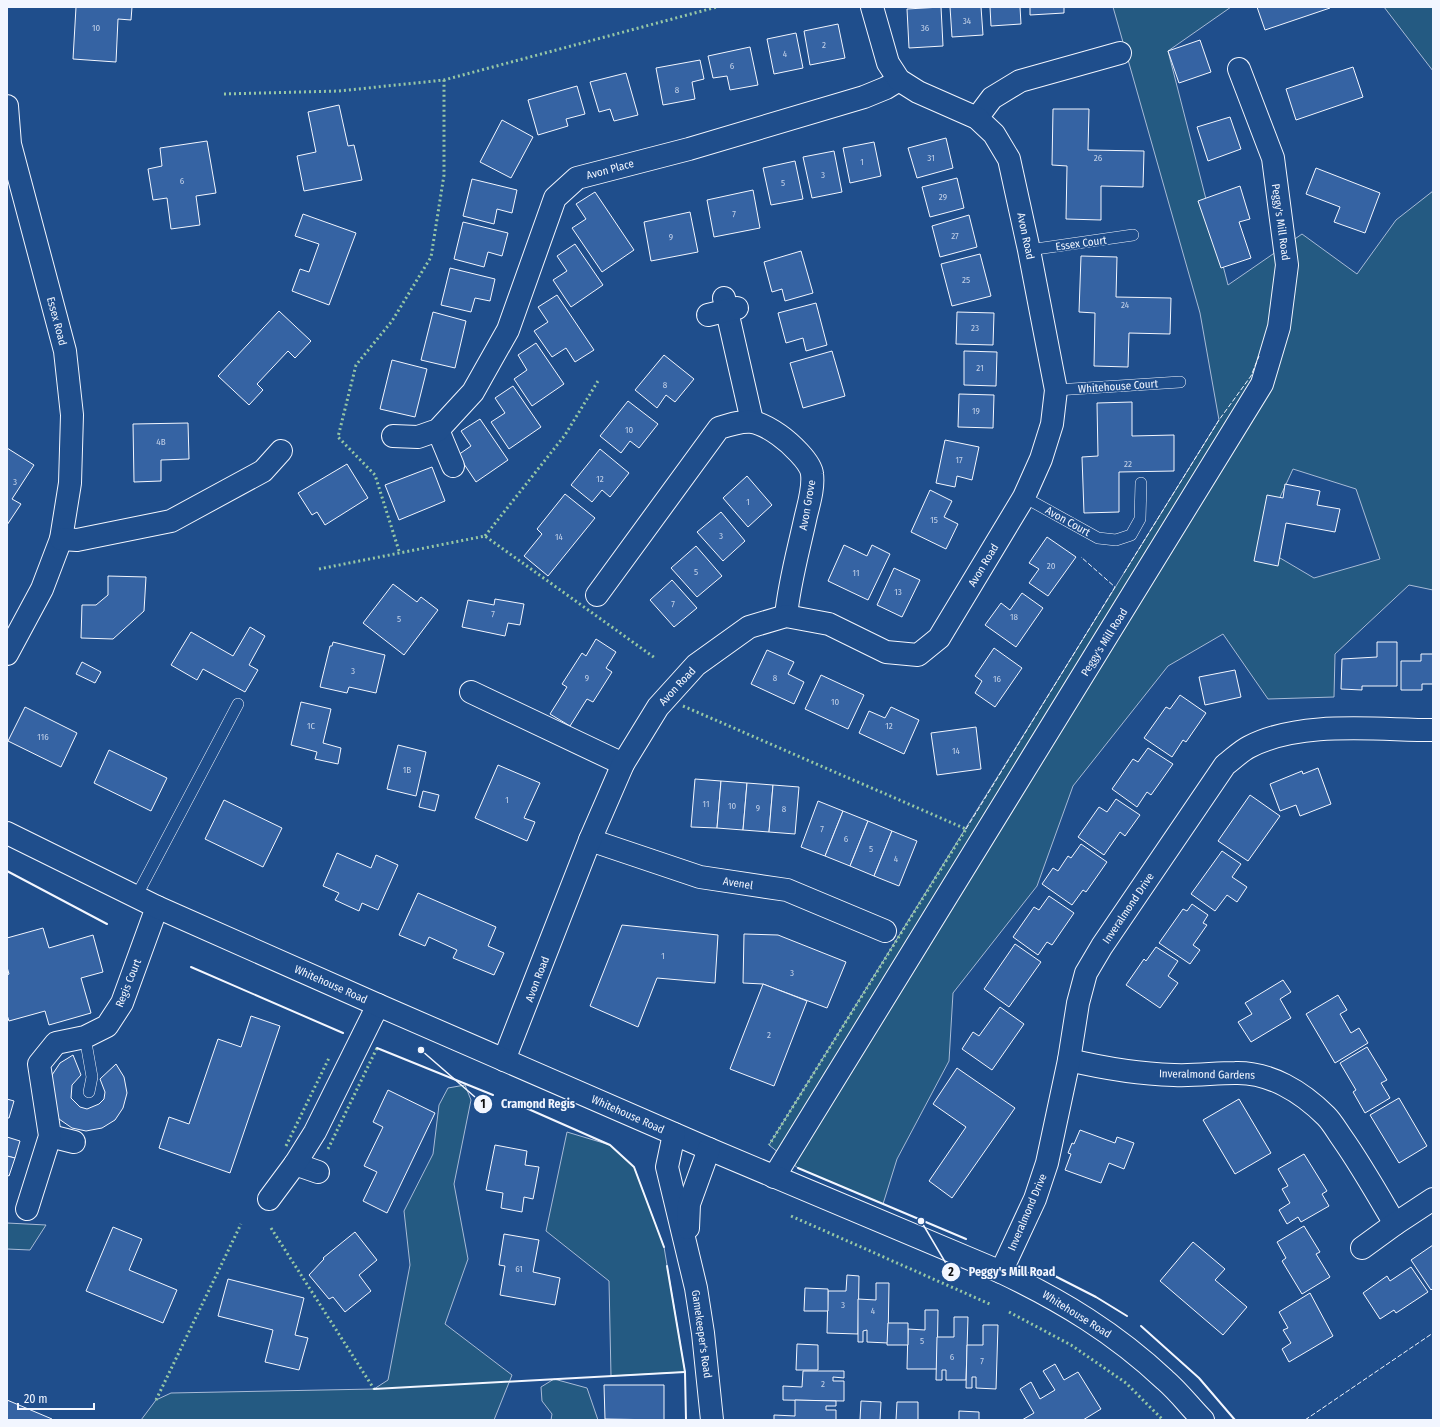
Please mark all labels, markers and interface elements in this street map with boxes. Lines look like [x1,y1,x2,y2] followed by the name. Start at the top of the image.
[963,16,972,26] house number: 34
[92,23,100,33] house number: 10
[921,23,930,33] house number: 36
[822,40,826,50] house number: 2
[783,49,788,59] house number: 4
[730,61,735,71] house number: 6
[675,85,680,95] house number: 8
[927,153,935,163] house number: 31
[1094,153,1103,163] house number: 26
[585,157,635,182] street label: Avon Place
[860,157,864,167] house number: 1
[821,170,825,180] house number: 3
[180,176,185,186] house number: 6
[781,178,785,188] house number: 5
[1269,183,1292,261] street label: Peggy's Mill Road
[939,192,947,202] house number: 29
[732,209,736,219] house number: 7
[1014,211,1037,261] street label: Avon Road
[951,231,959,241] house number: 27
[669,232,673,242] house number: 9
[1055,233,1108,254] street label: Essex Court
[962,275,970,285] house number: 25
[44,295,69,347] street label: Essex Road
[1121,300,1130,310] house number: 24
[971,323,979,333] house number: 23
[976,363,984,373] house number: 21
[1078,377,1159,396] street label: Whitehouse Court
[663,380,668,390] house number: 8
[972,406,980,416] house number: 19
[625,425,633,435] house number: 10
[156,437,166,447] house number: 4B
[955,455,963,465] house number: 17
[1124,459,1132,469] house number: 22
[596,474,604,484] house number: 12
[13,477,17,487] house number: 3
[797,479,818,531] street label: Avon Grove
[746,497,750,507] house number: 1
[1043,504,1093,539] street label: Avon Court
[930,515,938,525] house number: 15
[719,531,723,541] house number: 3
[555,532,564,542] house number: 14
[966,542,1001,589] street label: Avon Road
[1047,561,1056,571] house number: 20
[694,567,698,577] house number: 5
[853,568,859,578] house number: 11
[894,587,902,597] house number: 13
[671,599,675,609] house number: 7
[1078,606,1130,678] street label: Peggy's Mill Road
[491,609,495,619] house number: 7
[1010,612,1019,622] house number: 18
[397,614,401,624] house number: 5
[656,664,698,708] street label: Avon Road
[351,666,355,676] house number: 3
[585,673,589,683] house number: 9
[773,673,778,683] house number: 8
[993,674,1002,684] house number: 16
[831,697,839,707] house number: 10
[307,721,315,731] house number: 1C
[885,721,893,731] house number: 12
[37,732,49,742] house number: 116
[952,746,961,756] house number: 14
[403,765,411,775] house number: 1B
[505,795,509,805] house number: 1
[703,799,709,809] house number: 11
[728,801,736,811] house number: 10
[756,803,760,813] house number: 9
[782,804,787,814] house number: 8
[820,824,824,834] house number: 7
[844,834,849,844] house number: 6
[869,844,873,854] house number: 5
[894,854,899,864] house number: 4
[1100,870,1157,946] street label: Inveralmond Drive
[722,875,754,892] street label: Avenel
[661,951,665,961] house number: 1
[523,955,552,1004] street label: Avon Road
[113,957,144,1009] street label: Regis Court
[292,963,369,1006] street label: Whitehouse Road
[790,968,794,978] house number: 3
[767,1030,771,1040] house number: 2
[1159,1067,1255,1082] street label: Inveralmond Gardens
[473,1092,583,1116] callout: Cramond Regis
[589,1093,666,1136] street label: Whitehouse Road
[480,1097,486,1111] text: 1
[501,1097,576,1111] text: Cramond Regis
[1005,1172,1050,1253] street label: Inveralmond Drive
[941,1260,1063,1284] callout: Peggy's Mill Road
[515,1264,523,1274] house number: 61
[947,1265,954,1279] text: 2
[969,1265,1055,1279] text: Peggy's Mill Road
[1040,1288,1113,1341] street label: Whitehouse Road
[689,1289,714,1379] street label: Gamekeeper's Road
[841,1300,845,1310] house number: 3
[871,1306,876,1316] house number: 4
[920,1336,924,1346] house number: 5
[950,1352,955,1362] house number: 6
[980,1356,984,1366] house number: 7
[821,1379,825,1389] house number: 2
[18,1385,94,1411] scale bar
[24,1392,48,1406] text: 20 m

